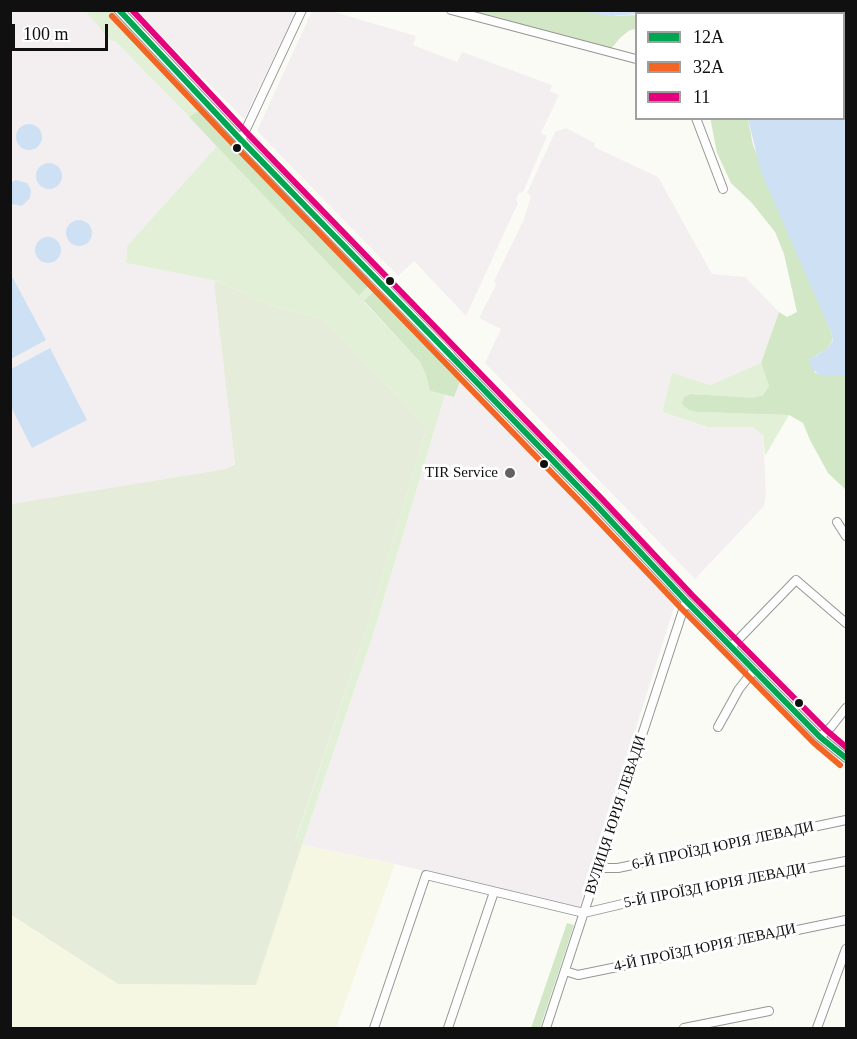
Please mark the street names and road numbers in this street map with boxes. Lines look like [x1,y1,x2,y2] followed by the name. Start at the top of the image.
[582,733,650,897] street label: ВУЛИЦЯ ЮРІЯ ЛЕВАДИ
[630,818,816,874] street label: 6-Й ПРОЇЗД ЮРІЯ ЛЕВАДИ
[622,859,808,913] street label: 5-Й ПРОЇЗД ЮРІЯ ЛЕВАДИ
[612,920,798,976] street label: 4-Й ПРОЇЗД ЮРІЯ ЛЕВАДИ

